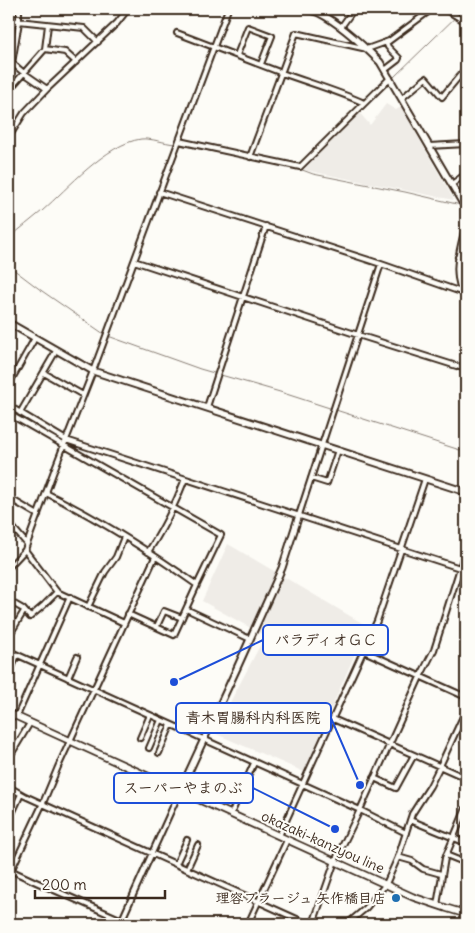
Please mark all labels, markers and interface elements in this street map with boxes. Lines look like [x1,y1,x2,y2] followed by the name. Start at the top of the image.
[263,625,388,655] callout: パラディオＧＣ
[274,630,378,649] text: パラディオＧＣ
[176,703,331,733] callout: 青木胃腸科内科医院
[185,708,321,727] text: 青木胃腸科内科医院
[114,773,253,803] callout: スーパーやまのぶ
[123,778,243,797] text: スーパーやまのぶ
[259,807,387,877] street label: okazaki-kanzyou line
[35,868,165,900] scale bar
[42,875,87,894] text: 200 m
[216,889,386,907] place label: 理容プラージュ 矢作橋目店
[390,892,402,904] marker: 理容プラージュ 矢作橋目店

